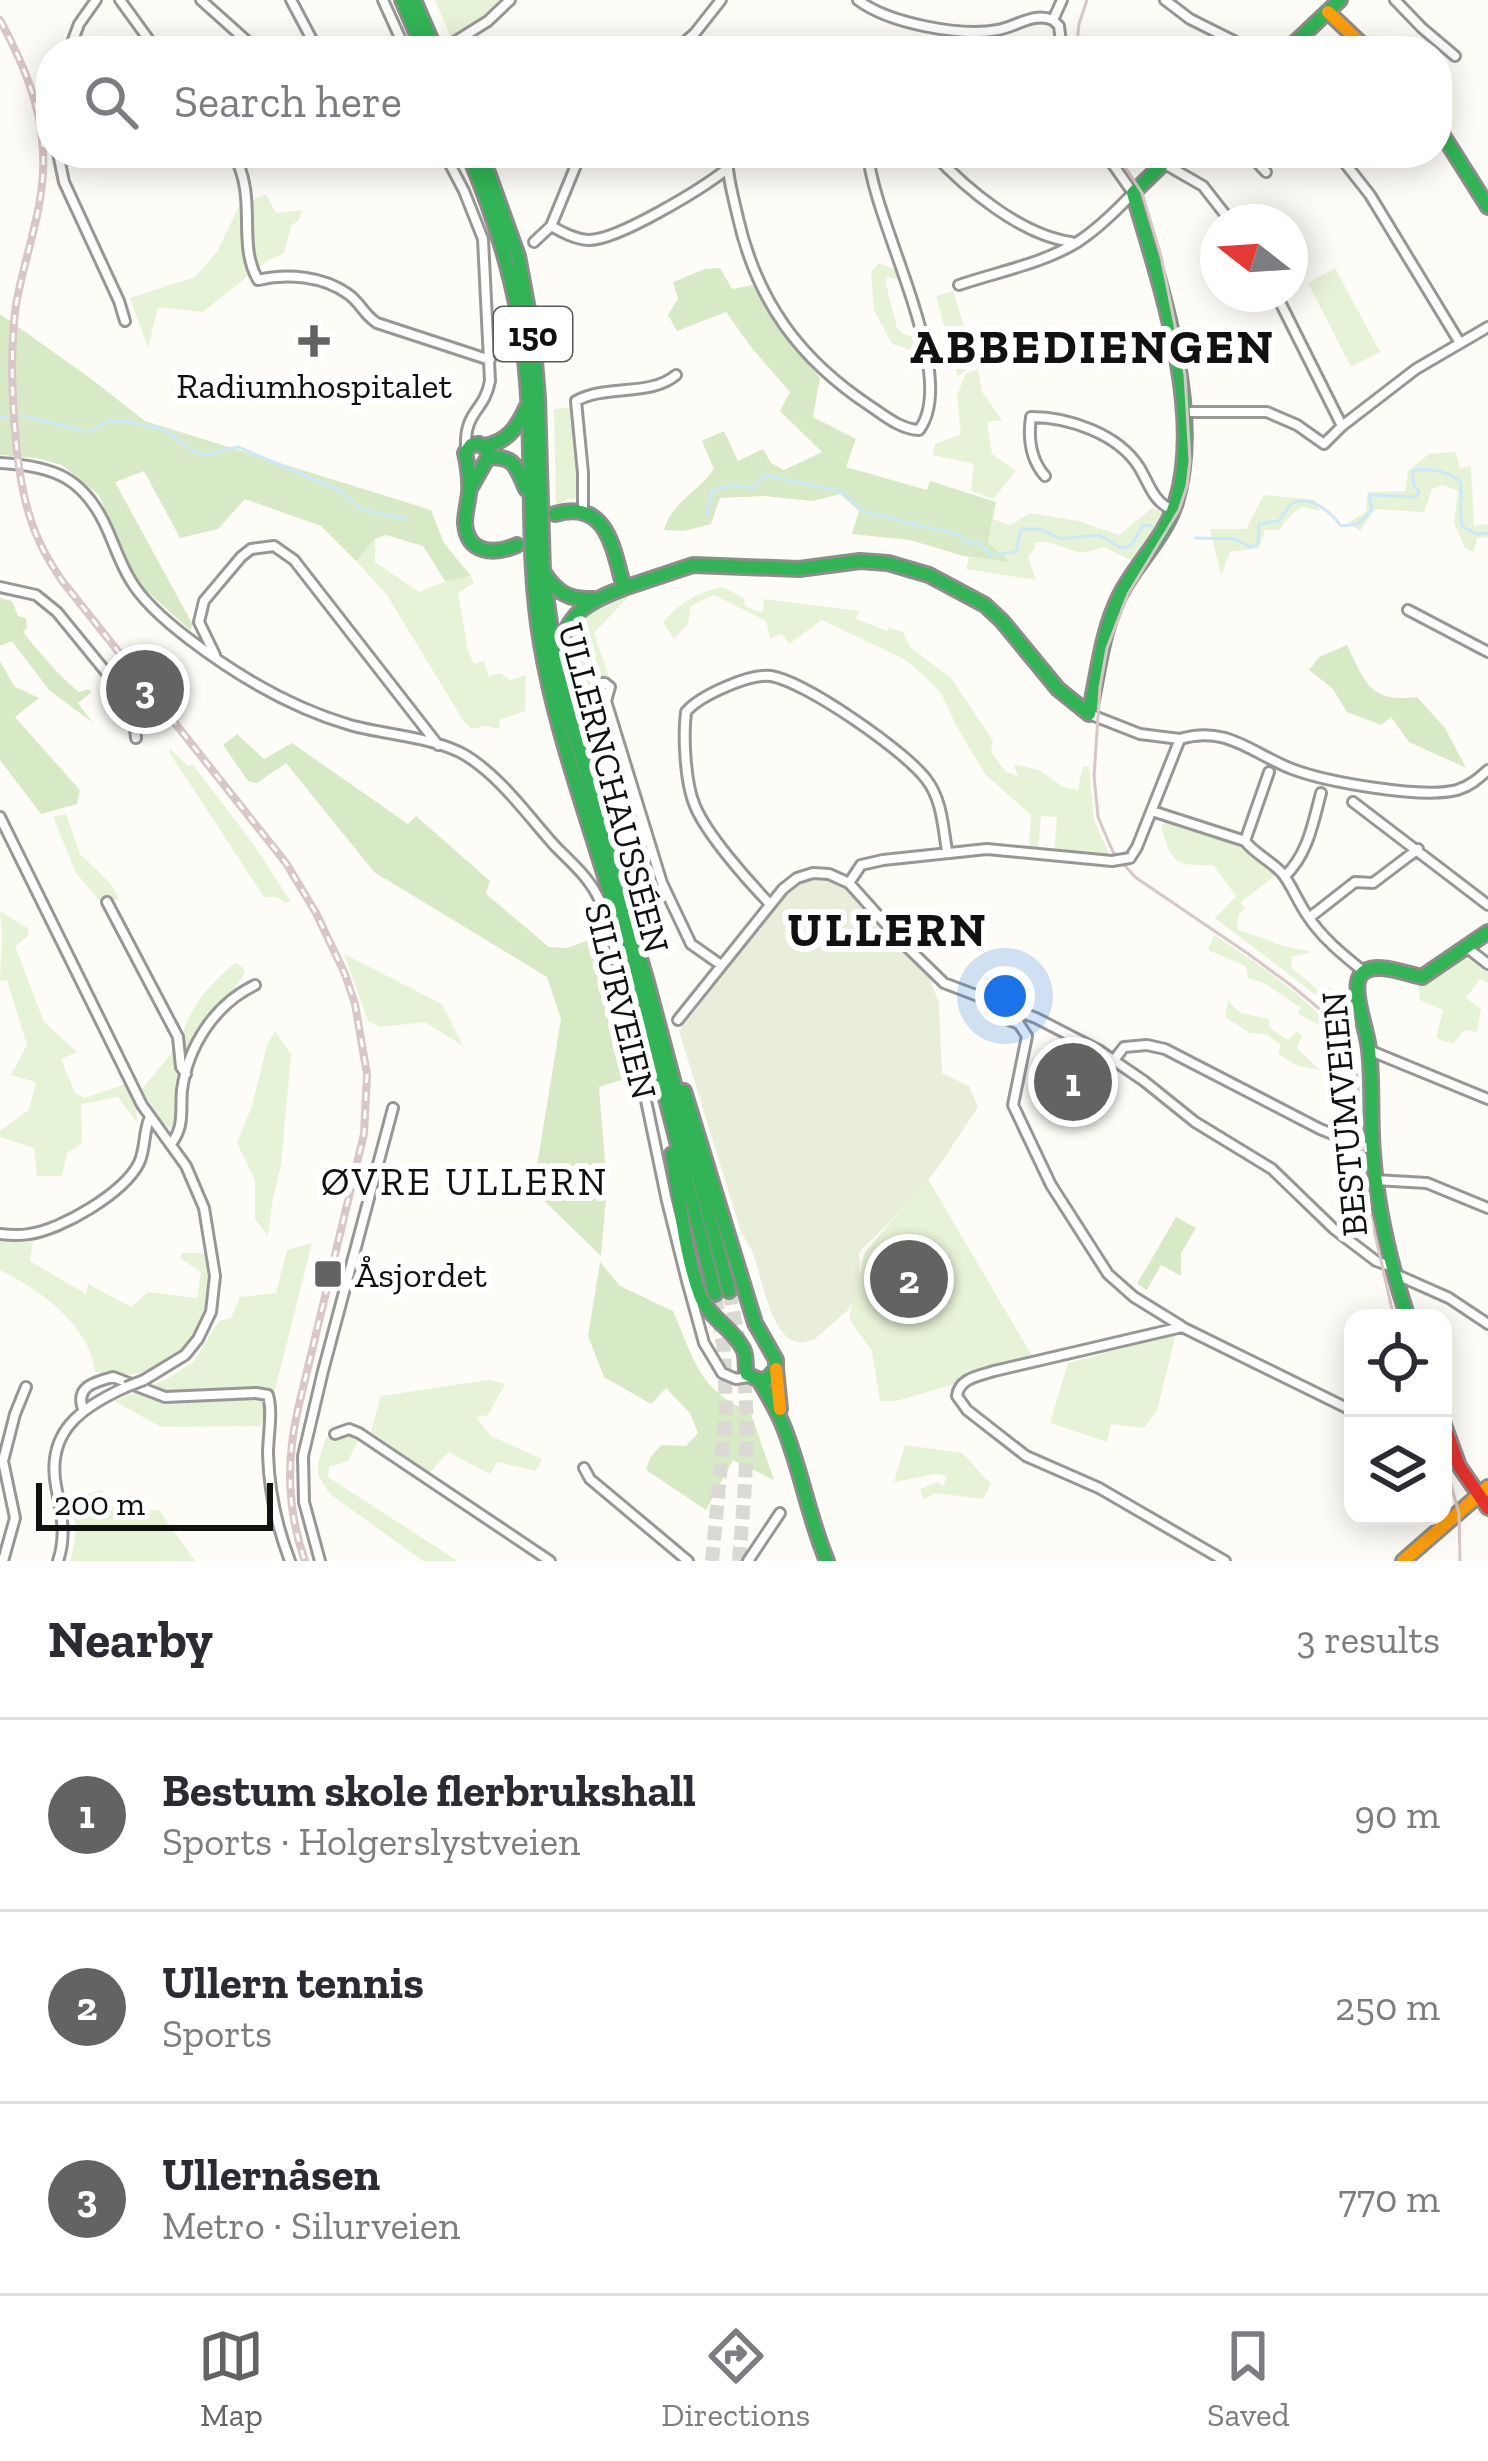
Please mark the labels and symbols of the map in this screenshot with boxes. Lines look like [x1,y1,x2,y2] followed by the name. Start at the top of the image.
[1200,204,1308,312] north arrow
[494,307,572,361] road number: 150
[910,318,1276,375] district label: ABBEDIENGEN
[298,325,330,357] marker: Radiumhospitalet
[176,364,452,407] place label: Radiumhospitalet
[549,618,679,958] street label: ULLERNCHAUSSÉEN
[106,644,184,734] pin: 3
[576,898,666,1104] street label: SILURVEIEN
[787,901,989,958] district label: ULLERN
[975,966,1035,1026] your location
[1312,990,1376,1238] street label: BESTUMVEIEN
[1034,1037,1112,1127] pin: 1
[321,1158,609,1205] district label: ØVRE ULLERN
[870,1234,948,1324] pin: 2
[355,1253,487,1296] place label: Åsjordet
[312,1258,344,1290] marker: Åsjordet
[36,1477,273,1530] scale bar

